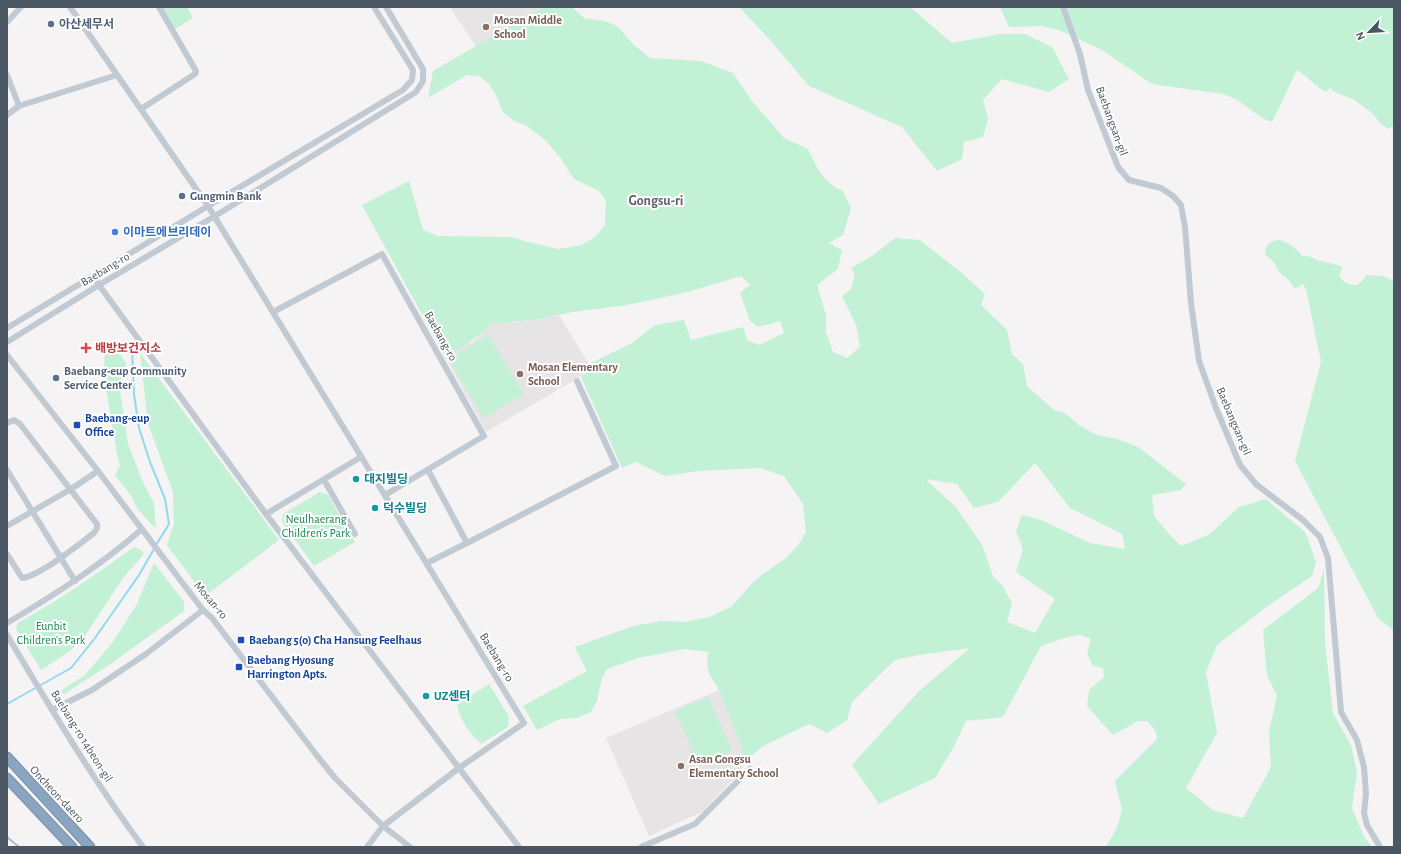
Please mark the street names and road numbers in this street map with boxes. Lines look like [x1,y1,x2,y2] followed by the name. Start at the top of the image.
[1094,85,1130,157] street label: Baebangsan-gil
[79,250,132,288] street label: Baebang-ro
[423,309,460,363] street label: Baebang-ro
[1214,385,1254,457] street label: Baebangsan-gil
[192,579,230,621] street label: Mosan-ro
[478,631,516,684] street label: Baebang-ro
[49,688,115,784] street label: Baebang-ro 14beon-gil
[28,763,86,825] street label: Oncheon-daero

